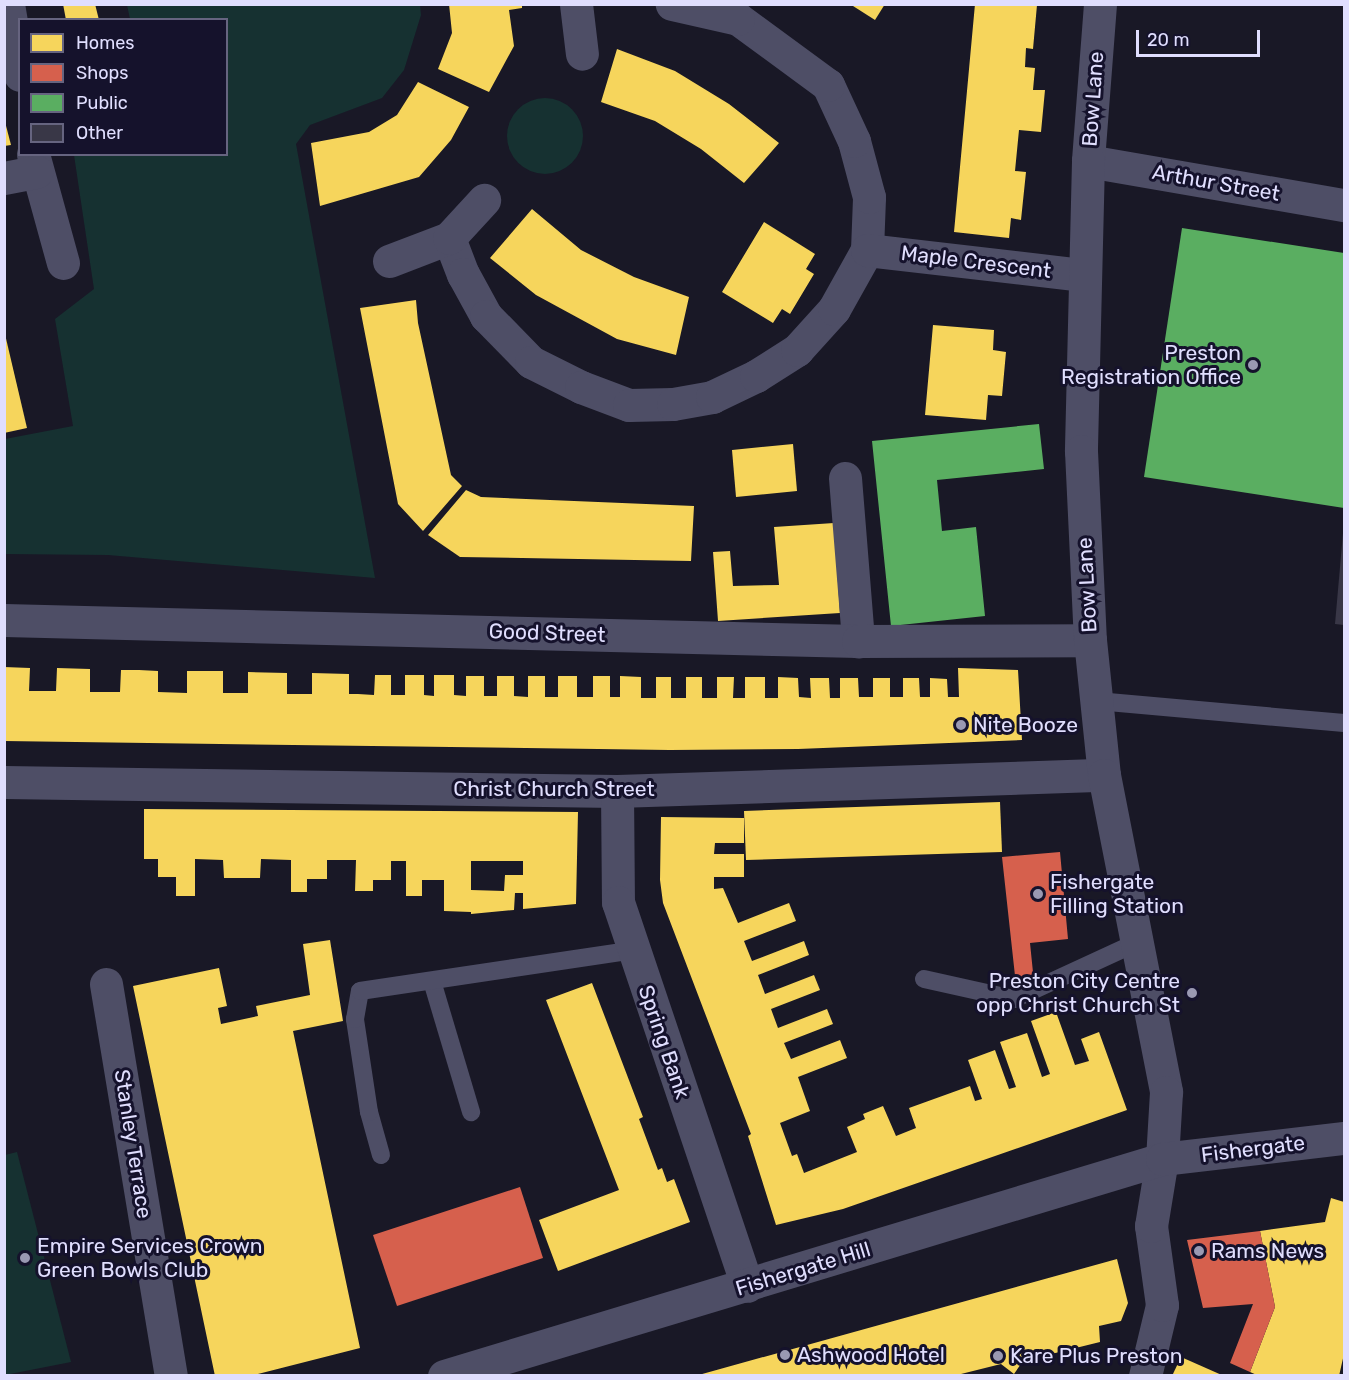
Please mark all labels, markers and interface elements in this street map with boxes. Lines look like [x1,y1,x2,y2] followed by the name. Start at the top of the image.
[18,18,228,156] legend
[1139,18,1264,56] scale bar
[1147,29,1189,51] text: 20 m
[76,32,134,54] text: Homes
[1077,50,1109,148] street label: Bow Lane
[76,62,128,84] text: Shops
[76,92,128,114] text: Public
[76,122,123,144] text: Other
[1150,159,1282,207] street label: Arthur Street
[899,240,1053,284] street label: Maple Crescent
[1061,340,1241,390] place label: Preston Registration Office
[1246,358,1260,372] marker: Preston Registration Office
[1072,537,1102,633] street label: Bow Lane
[488,618,606,648] street label: Good Street
[973,712,1078,738] place label: Nite Booze
[954,718,968,732] marker: Nite Booze
[453,776,655,802] street label: Christ Church Street
[1050,869,1184,919] place label: Fishergate Filling Station
[1031,887,1045,901] marker: Fishergate Filling Station
[976,968,1180,1018] place label: Preston City Centre opp Christ Church St
[633,982,695,1102] street label: Spring Bank
[1185,986,1199,1000] marker: Preston City Centre opp Christ Church St
[109,1067,157,1221] street label: Stanley Terrace
[1200,1130,1306,1168] street label: Fishergate
[37,1233,262,1283] place label: Empire Services Crown Green Bowls Club
[732,1237,874,1301] street label: Fishergate Hill
[1211,1238,1324,1264] place label: Rams News
[1192,1244,1206,1258] marker: Rams News
[18,1251,32,1265] marker: Empire Services Crown Green Bowls Club
[797,1342,945,1368] place label: Ashwood Hotel
[1010,1343,1183,1369] place label: Kare Plus Preston
[778,1348,792,1362] marker: Ashwood Hotel
[991,1349,1005,1363] marker: Kare Plus Preston

